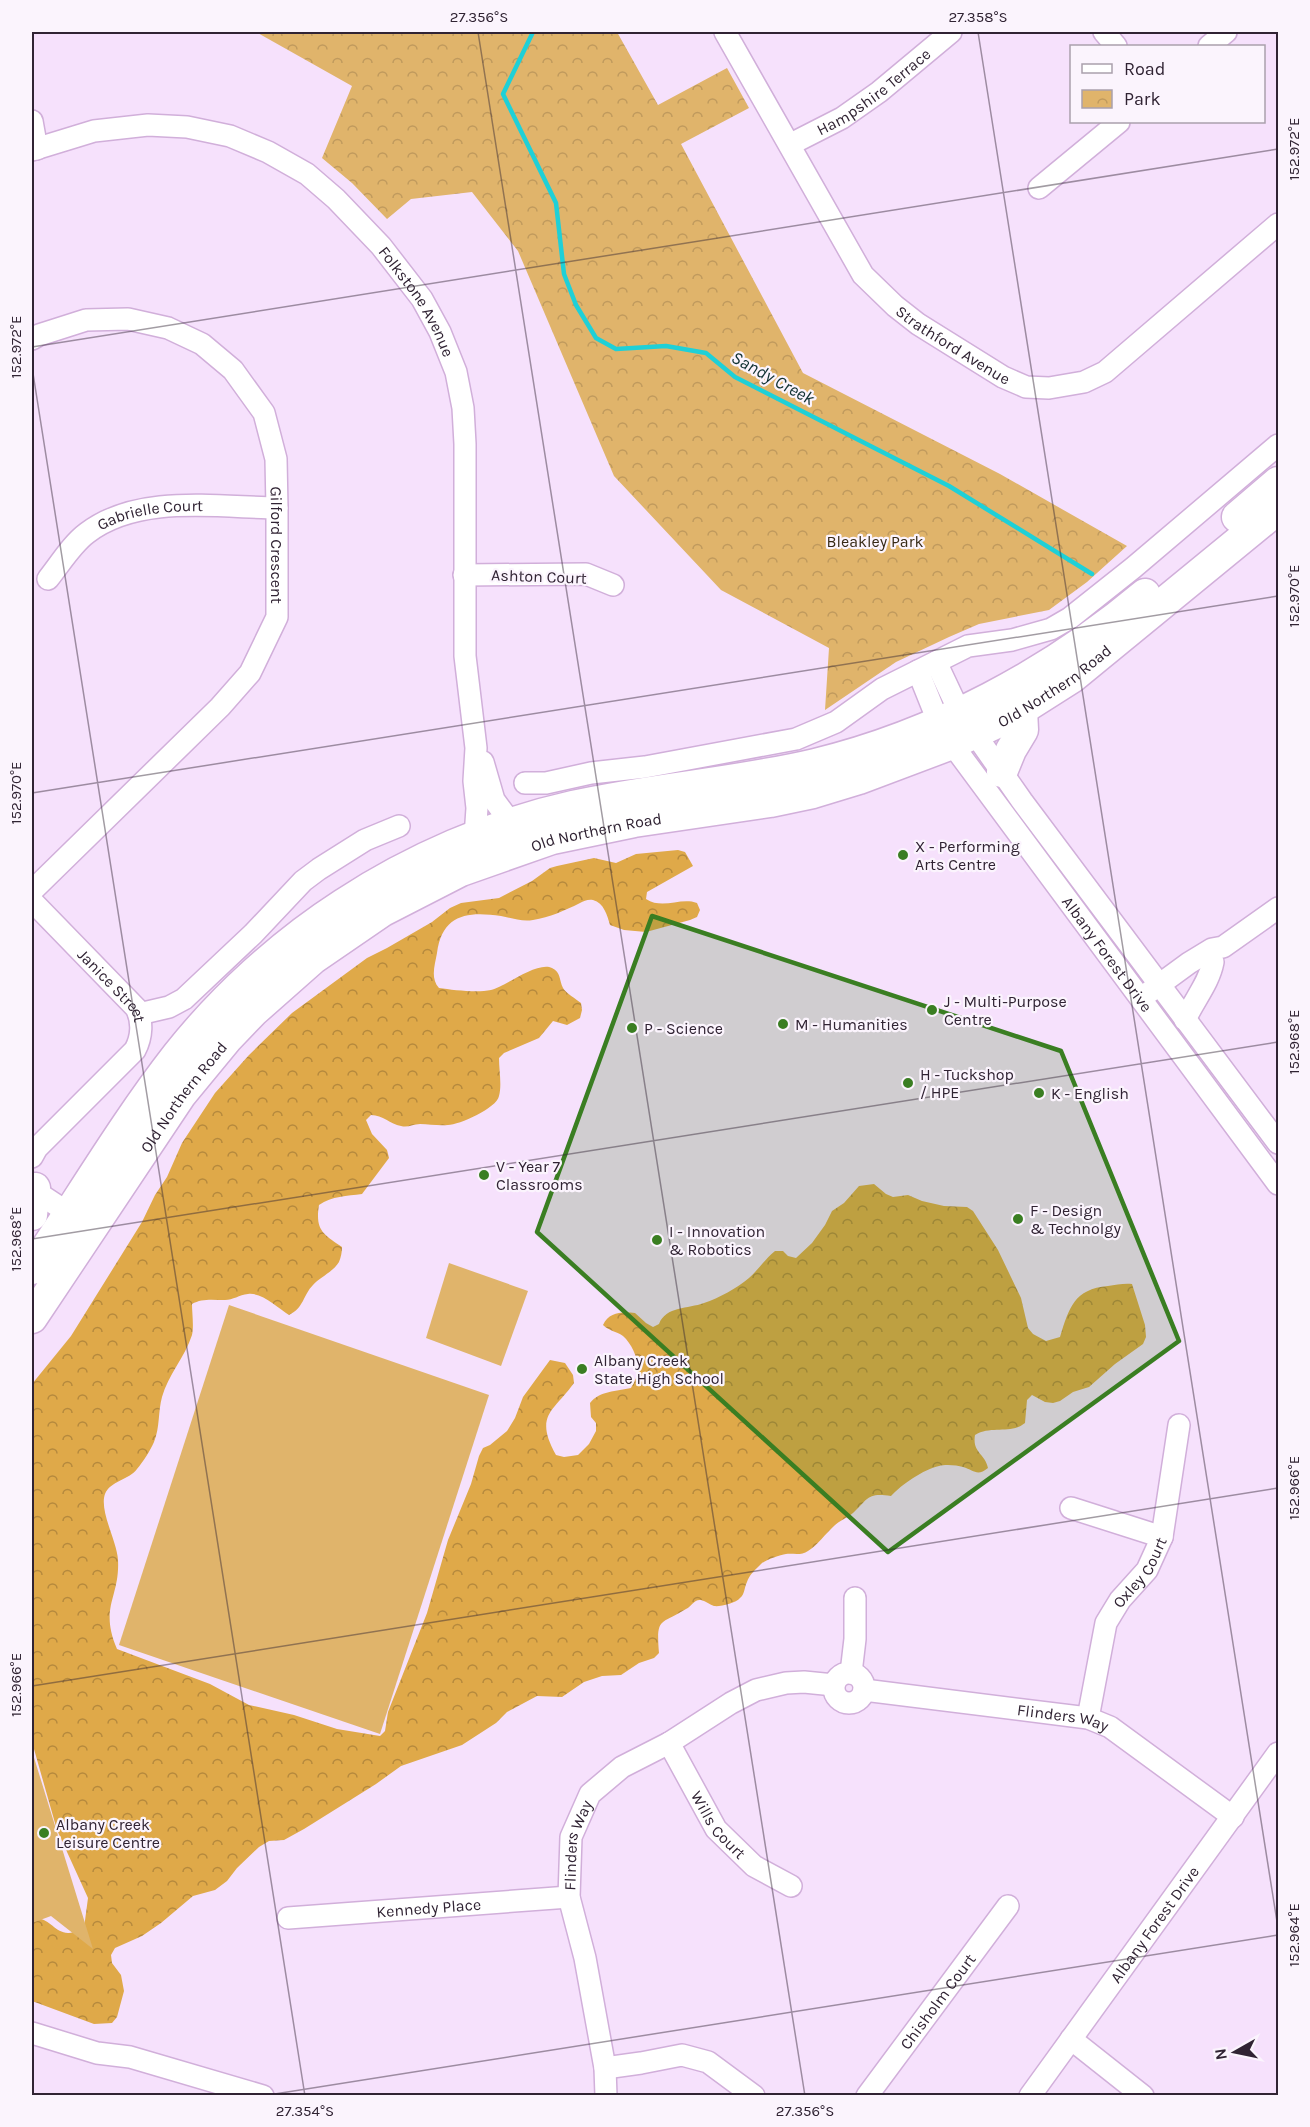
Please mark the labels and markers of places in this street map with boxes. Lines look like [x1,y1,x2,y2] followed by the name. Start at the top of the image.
[915,837,1020,874] place label: X - Performing Arts Centre
[896,848,910,862] marker: X - Performing Arts Centre
[944,992,1067,1029] place label: J - Multi-Purpose Centre
[925,1003,939,1017] marker: J - Multi-Purpose Centre
[795,1015,908,1034] place label: M - Humanities
[776,1017,790,1031] marker: M - Humanities
[644,1019,723,1038] place label: P - Science
[625,1021,639,1035] marker: P - Science
[920,1065,1014,1102] place label: H - Tuckshop / HPE
[901,1076,915,1090] marker: H - Tuckshop / HPE
[1051,1084,1129,1103] place label: K - English
[1032,1086,1046,1100] marker: K - English
[496,1157,583,1194] place label: V - Year 7 Classrooms
[477,1168,491,1182] marker: V - Year 7 Classrooms
[1030,1201,1122,1238] place label: F - Design & Technolgy
[1011,1212,1025,1226] marker: F - Design & Technolgy
[669,1222,765,1259] place label: I - Innovation & Robotics
[650,1233,664,1247] marker: I - Innovation & Robotics
[594,1351,724,1388] place label: Albany Creek State High School
[575,1362,589,1376] marker: Albany Creek State High School
[56,1815,160,1852] place label: Albany Creek Leisure Centre
[37,1826,51,1840] marker: Albany Creek Leisure Centre

